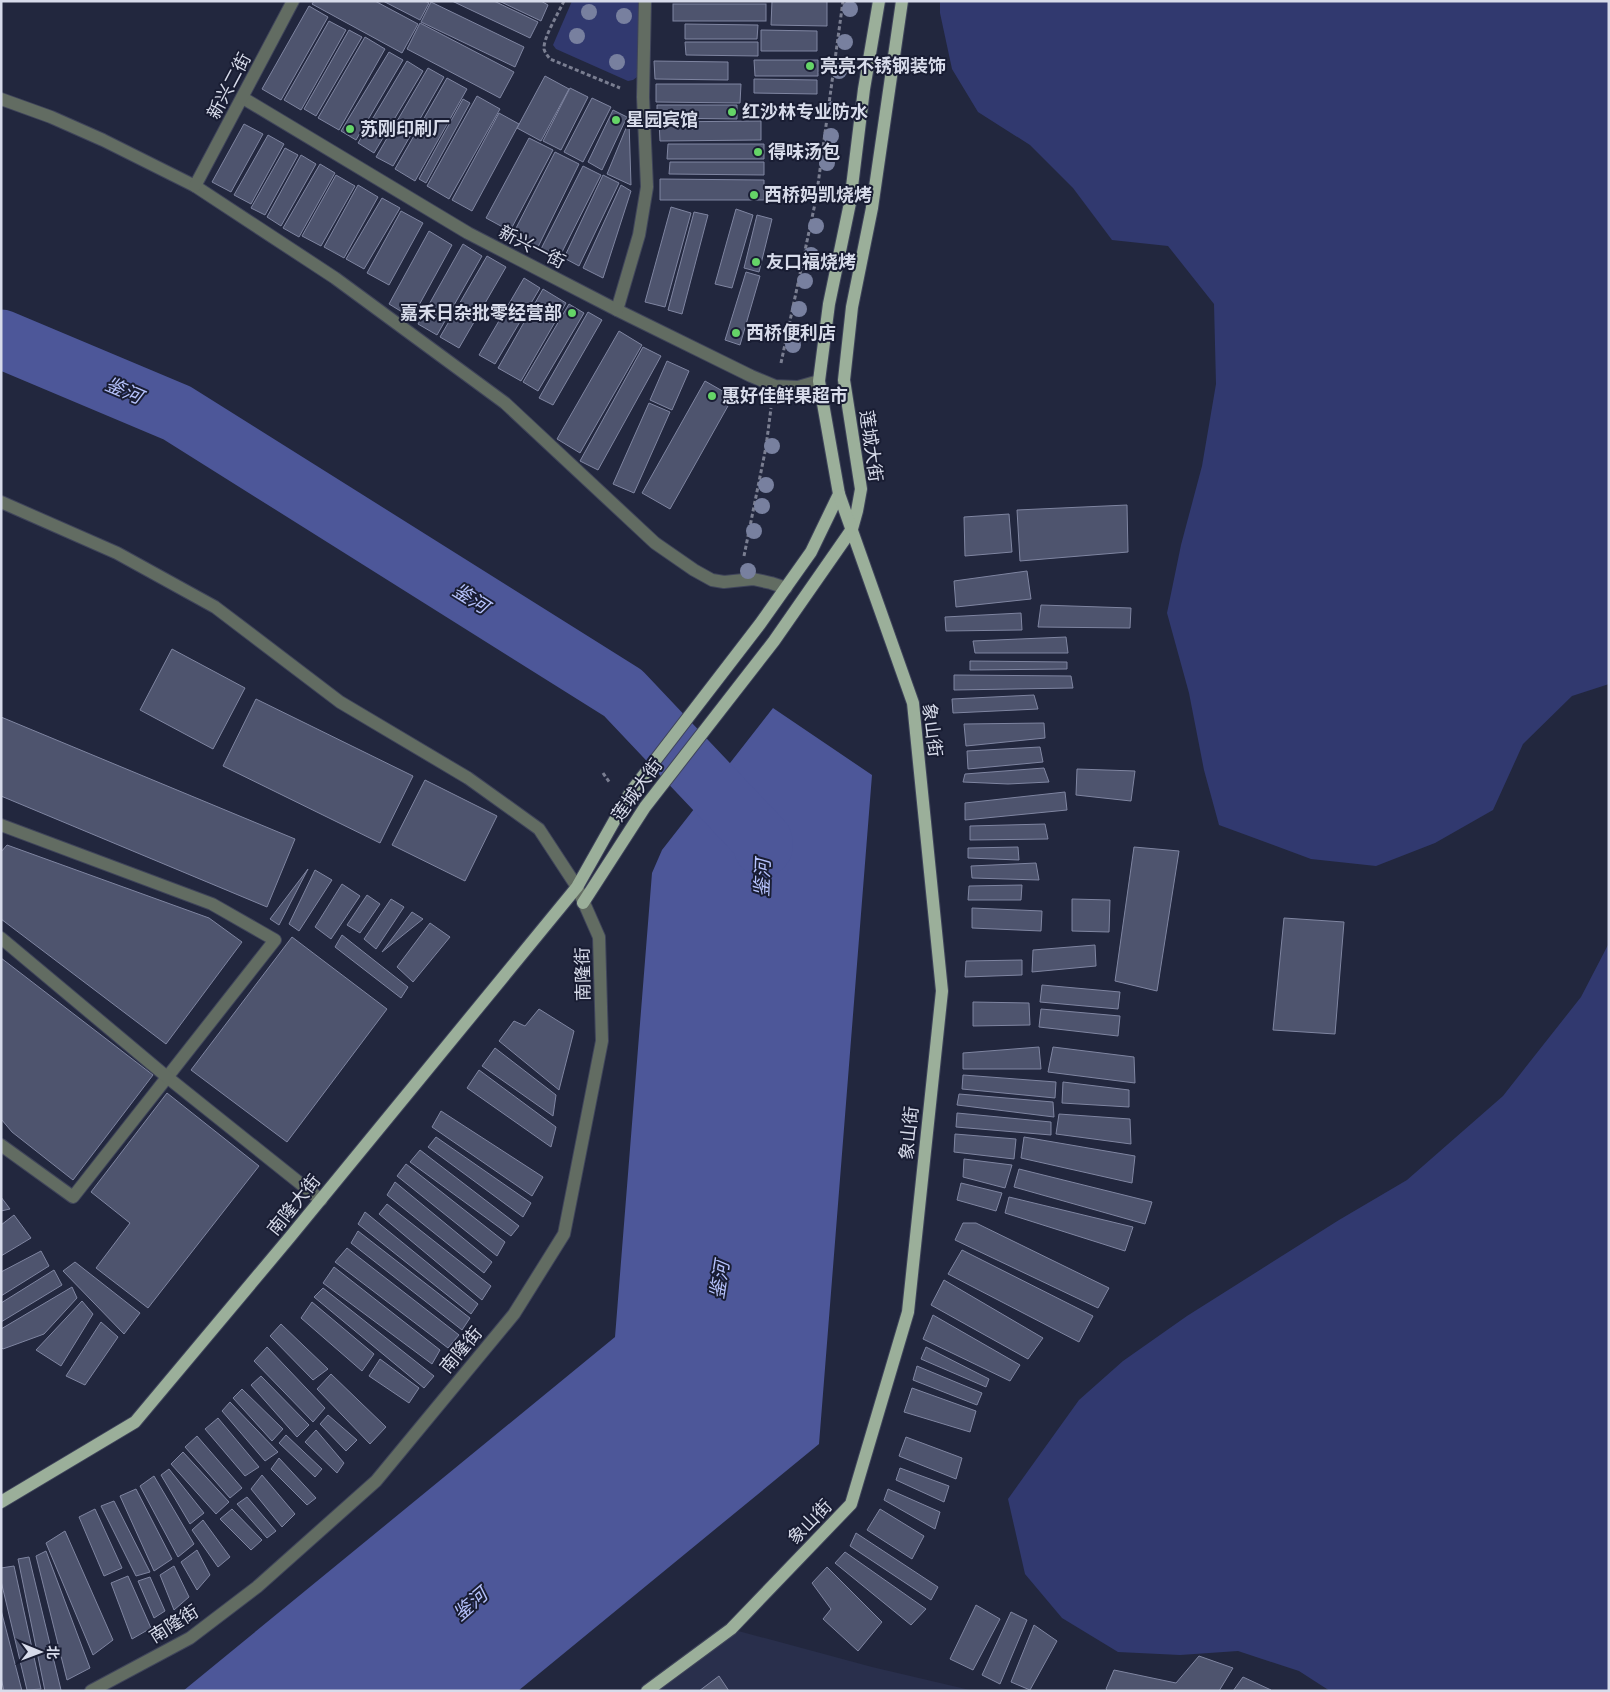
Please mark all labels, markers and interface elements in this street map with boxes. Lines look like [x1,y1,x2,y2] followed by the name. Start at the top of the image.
[202,49,256,123] street label: 新兴二街
[820,55,946,77] place label: 亮亮不锈钢装饰
[804,60,816,72] marker: 亮亮不锈钢装饰
[742,101,868,123] place label: 红沙林专业防水
[726,106,738,118] marker: 红沙林专业防水
[626,109,698,131] place label: 星园宾馆
[610,114,622,126] marker: 星园宾馆
[360,118,450,140] place label: 苏刚印刷厂
[344,123,356,135] marker: 苏刚印刷厂
[768,141,840,163] place label: 得味汤包
[752,146,764,158] marker: 得味汤包
[764,184,872,206] place label: 西桥妈凯烧烤
[748,189,760,201] marker: 西桥妈凯烧烤
[495,221,569,273] street label: 新兴一街
[766,251,856,273] place label: 友口福烧烤
[750,256,762,268] marker: 友口福烧烤
[400,302,562,324] place label: 嘉禾日杂批零经营部
[566,307,578,319] marker: 嘉禾日杂批零经营部
[746,322,836,344] place label: 西桥便利店
[730,327,742,339] marker: 西桥便利店
[102,372,149,410] water label: 鉴河
[722,385,848,407] place label: 惠好佳鲜果超市
[706,390,718,402] marker: 惠好佳鲜果超市
[855,409,887,483] street label: 莲城大街
[449,579,496,620] water label: 鉴河
[918,702,946,758] street label: 象山街
[607,754,667,826] street label: 莲城大街
[750,855,775,897] water label: 鉴河
[572,947,594,1001] street label: 南隆街
[895,1105,923,1161] street label: 象山街
[263,1170,325,1240] street label: 南隆大街
[705,1256,734,1301] water label: 鉴河
[435,1322,487,1378] street label: 南隆街
[783,1495,837,1549] street label: 象山街
[448,1581,495,1626] water label: 鉴河
[145,1600,203,1648] street label: 南隆街
[15,1627,65,1677] north arrow
[44,1645,61,1659] text: 北

